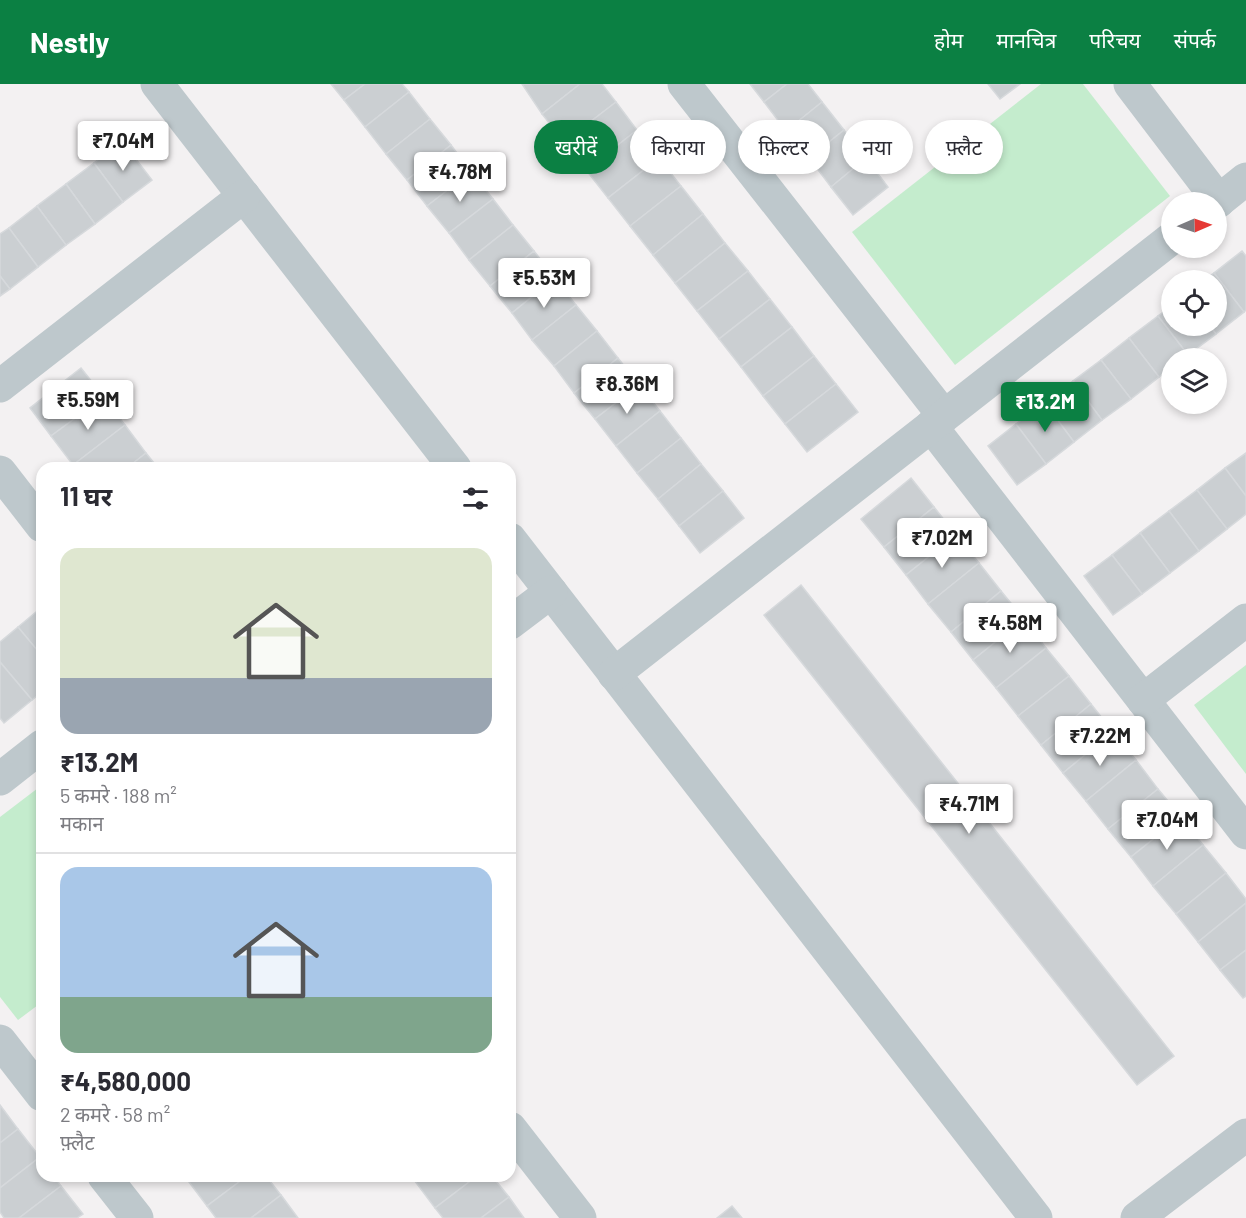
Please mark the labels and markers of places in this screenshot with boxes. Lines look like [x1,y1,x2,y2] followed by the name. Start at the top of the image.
[74,121,172,172] pin: ₹7.04M
[411,152,509,203] pin: ₹4.78M
[495,258,593,309] pin: ₹5.53M
[578,364,676,415] pin: ₹8.36M
[39,380,137,431] pin: ₹5.59M
[996,382,1094,433] pin: ₹13.2M
[893,518,991,569] pin: ₹7.02M
[961,603,1059,654] pin: ₹4.58M
[1051,716,1149,767] pin: ₹7.22M
[920,784,1018,835] pin: ₹4.71M
[1118,800,1216,851] pin: ₹7.04M

